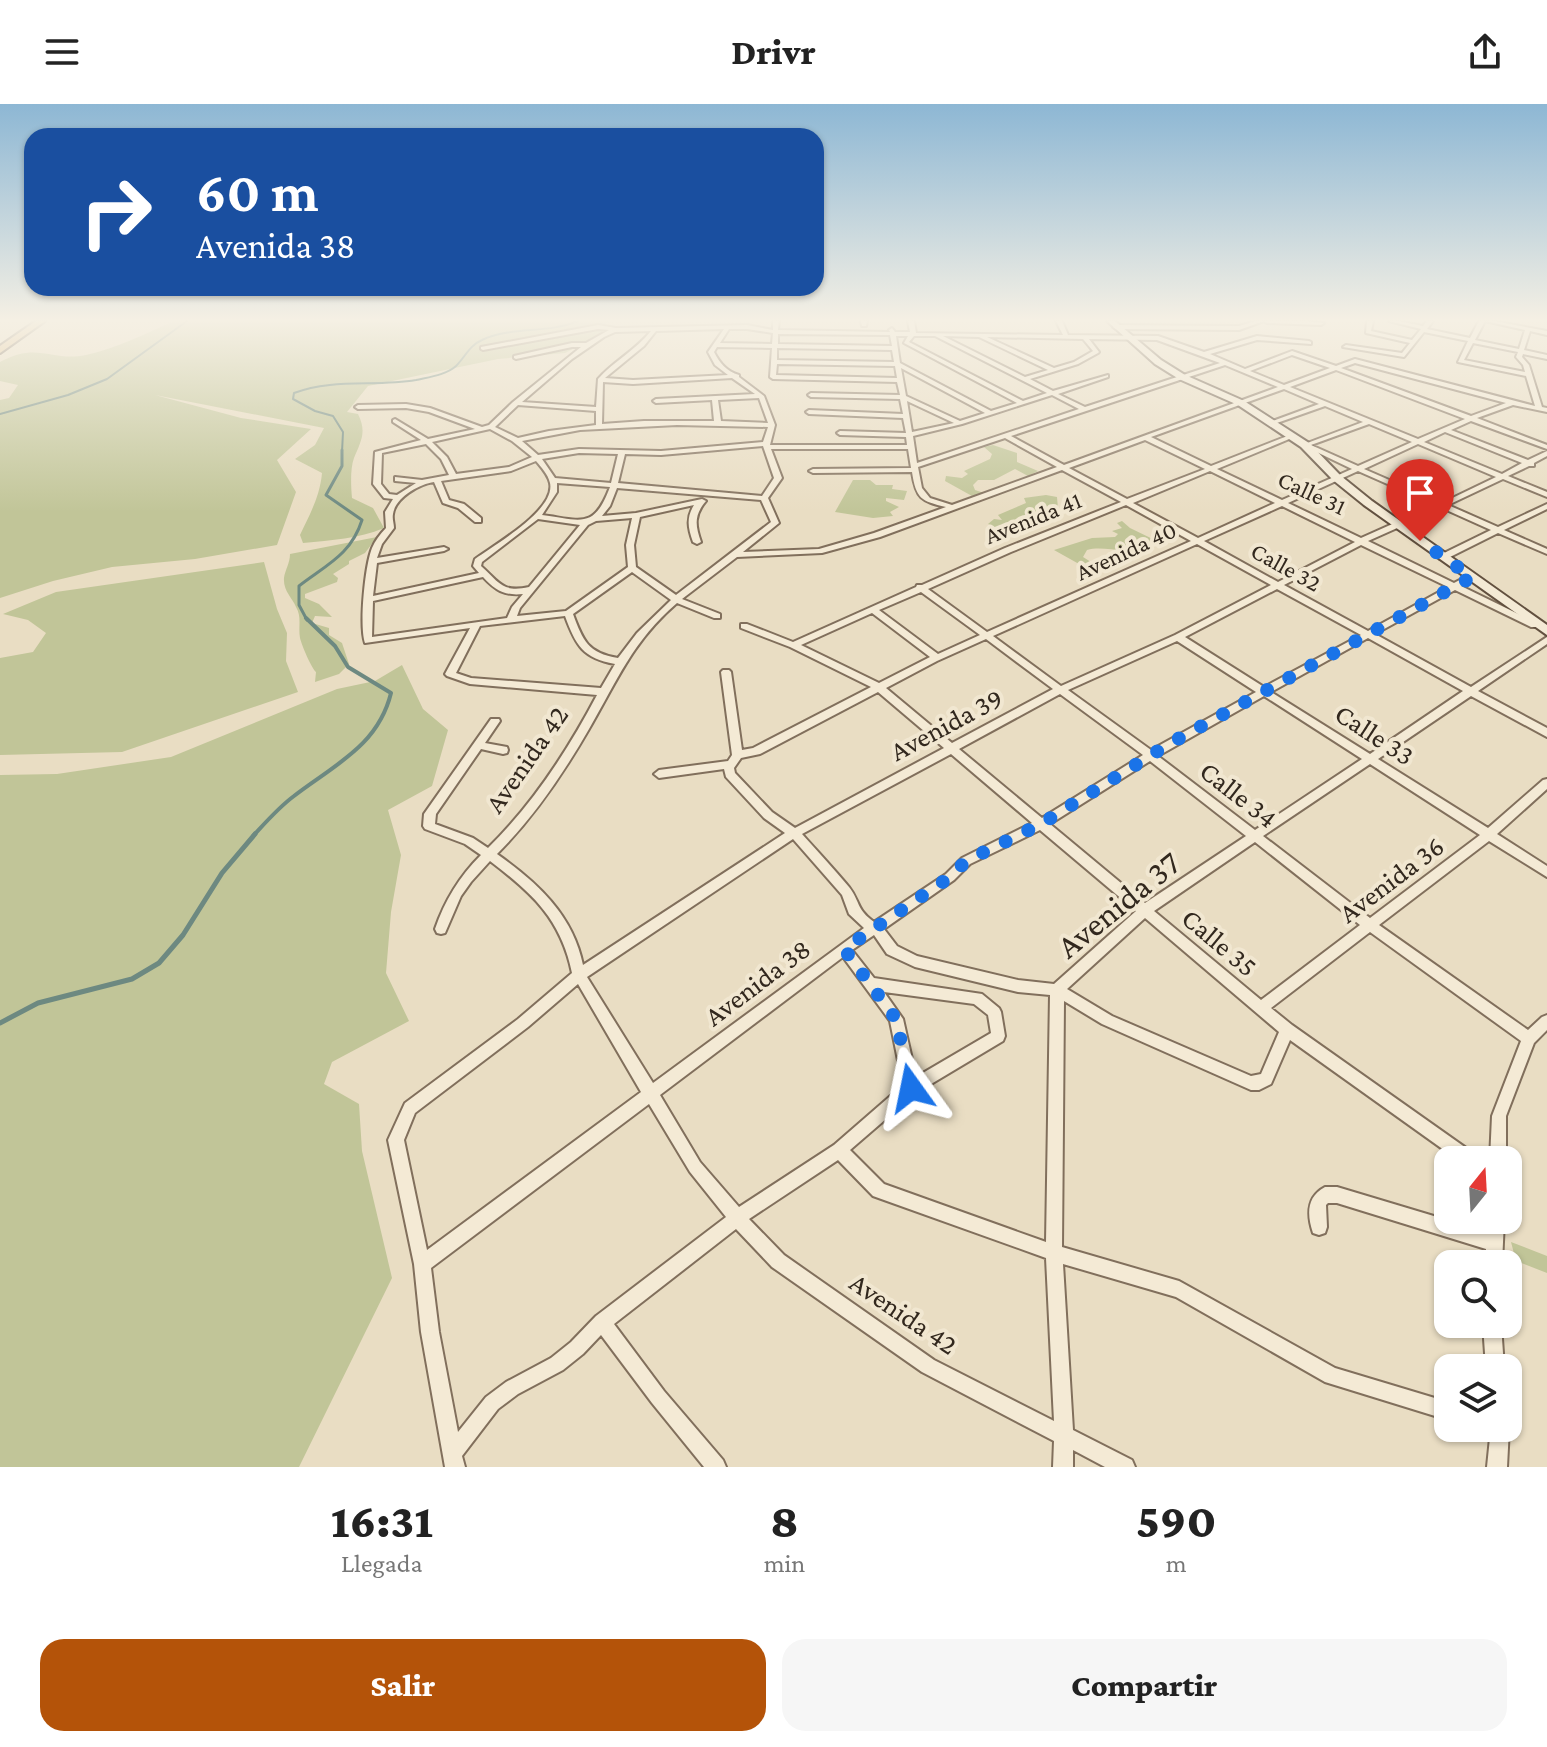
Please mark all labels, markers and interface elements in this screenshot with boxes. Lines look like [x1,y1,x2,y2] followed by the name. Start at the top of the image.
[40,30,84,74] icon: menu
[1463,30,1507,74] icon: share
[731,32,816,72] text: Drivr
[64,160,168,264] icon: right
[196,161,319,223] text: 60 m
[196,226,355,266] text: Avenida 38
[1386,459,1454,541] pin
[1274,465,1351,520] street label: Calle 31
[1398,471,1442,515] icon: arrive
[980,486,1085,549] street label: Avenida 41
[1071,516,1180,586] street label: Avenida 40
[1247,536,1326,597] street label: Calle 32
[885,682,1008,767] street label: Avenida 39
[1329,697,1420,771] street label: Calle 33
[478,700,574,819] street label: Avenida 42
[1194,755,1283,834] street label: Calle 34
[1333,830,1450,929] street label: Avenida 36
[1049,844,1187,965] street label: Avenida 37
[1176,902,1263,983] street label: Calle 35
[698,933,816,1032] street label: Avenida 38
[869,1046,953,1130] position arrow
[1434,1146,1522,1234] north arrow
[1434,1146,1522,1442] map controls
[1434,1250,1522,1338] button: search
[844,1266,963,1361] street label: Avenida 42
[1434,1354,1522,1442] button: layers
[331,1494,433,1547] text: 16:31
[770,1494,799,1547] text: 8
[1136,1494,1216,1547] text: 590
[341,1549,423,1578] text: Llegada
[764,1549,805,1578] text: min
[1166,1549,1187,1578] text: m
[40,1639,766,1731] button: Salir
[782,1639,1507,1731] button: Compartir

